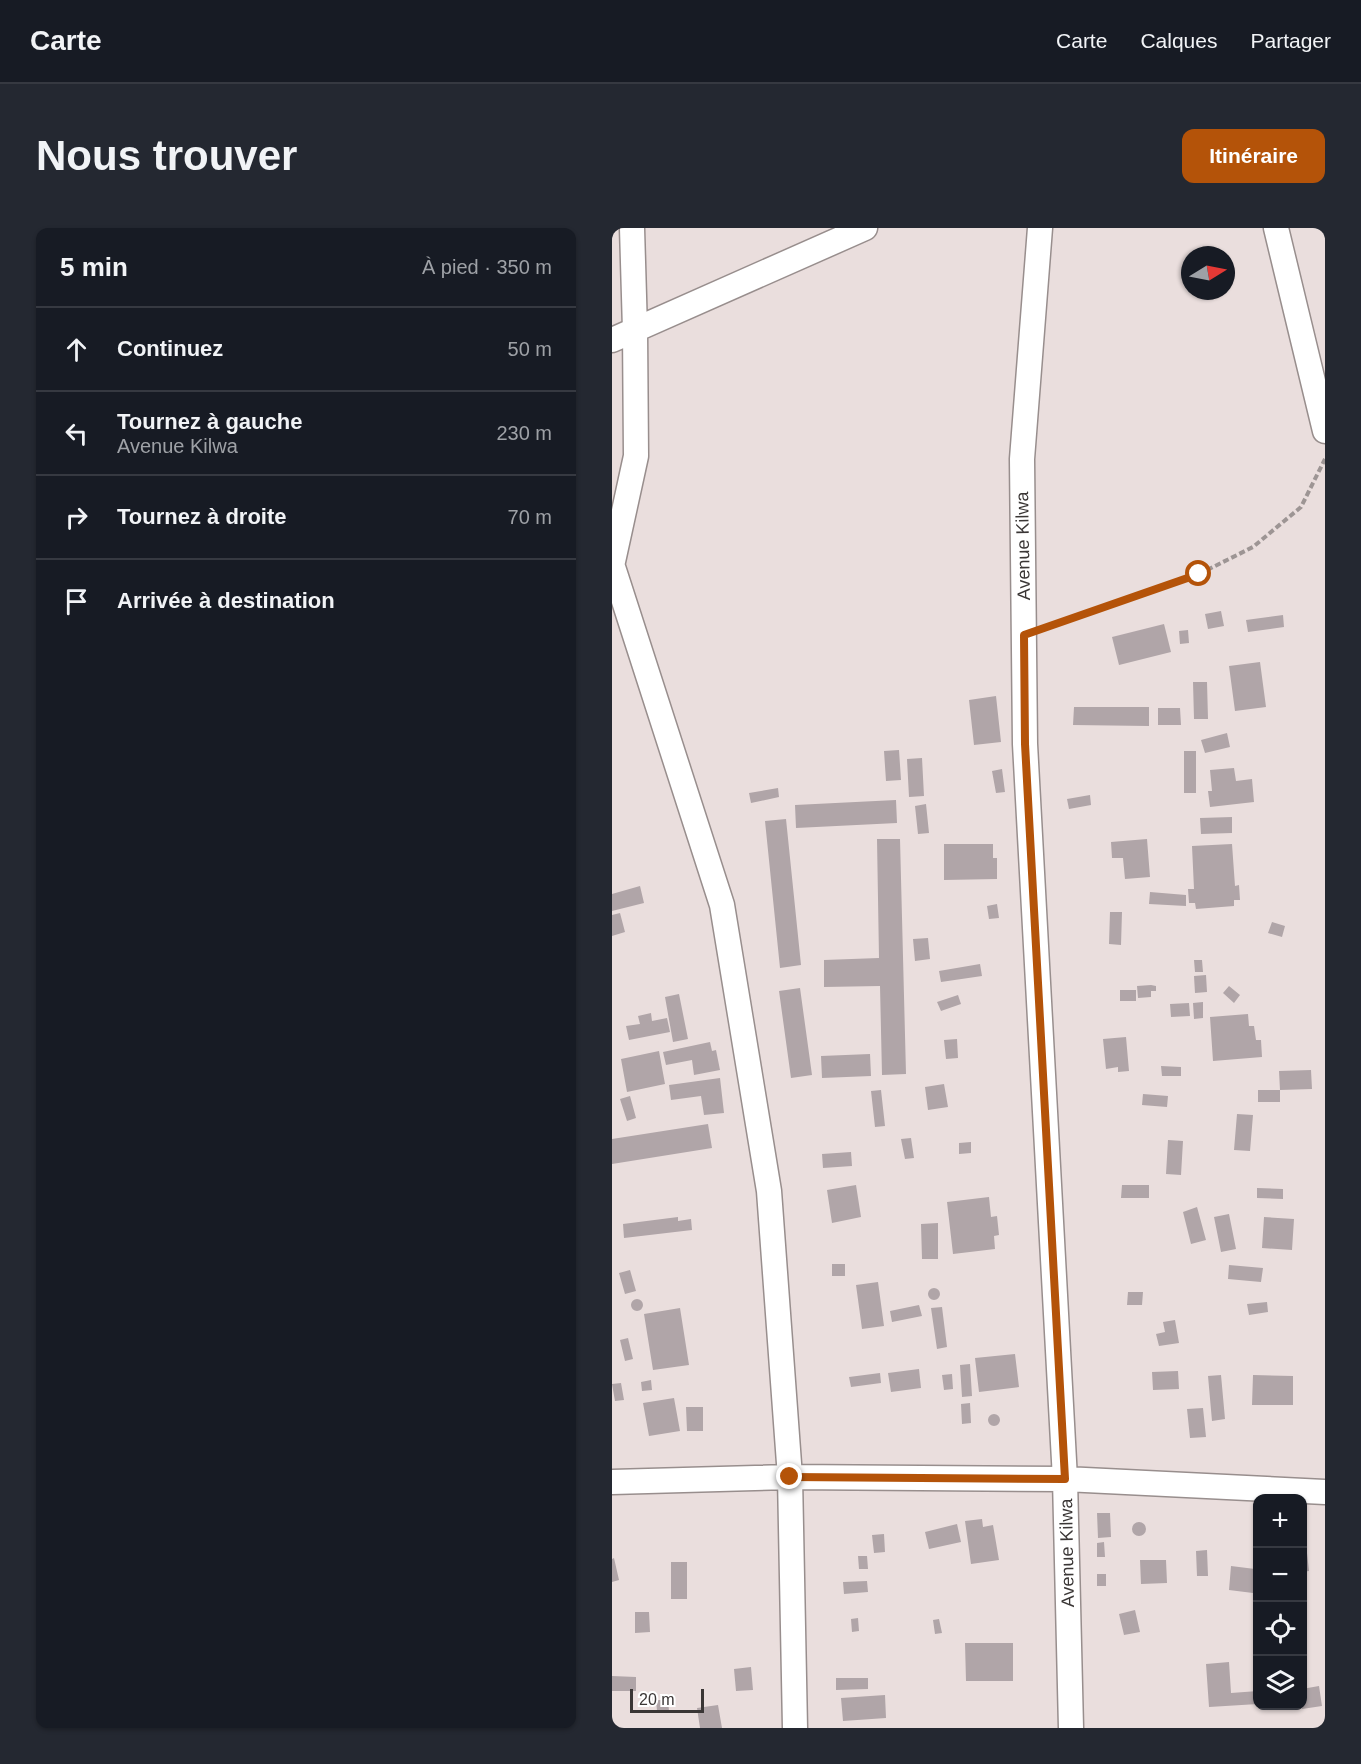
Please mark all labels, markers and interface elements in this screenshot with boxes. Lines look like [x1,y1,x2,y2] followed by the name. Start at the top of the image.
[30,25,102,56] text: Carte
[1056,29,1107,52] text: Carte
[1140,29,1217,52] text: Calques
[1250,29,1331,52] text: Partager
[1182,129,1325,183] button: Itinéraire
[36,132,297,179] text: Nous trouver
[1181,246,1235,300] north arrow
[60,252,128,282] text: 5 min
[422,256,552,278] text: À pied · 350 m
[60,333,93,366] icon: ahead
[117,336,223,361] text: Continuez
[508,338,552,360] text: 50 m
[117,409,302,434] text: Tournez à gauche
[60,417,93,450] icon: left
[496,422,552,444] text: 230 m
[117,435,238,457] text: Avenue Kilwa
[1012,490,1034,601] street label: Avenue Kilwa
[60,501,93,534] icon: right
[117,504,287,529] text: Tournez à droite
[508,506,552,528] text: 70 m
[1185,560,1211,586] route start
[60,585,93,618] icon: arrive
[117,588,335,613] text: Arrivée à destination
[776,1463,802,1489] route end
[1253,1494,1307,1710] map controls
[1253,1494,1307,1548] button: +
[1056,1497,1078,1608] street label: Avenue Kilwa
[1253,1548,1307,1602] button: −
[1253,1602,1307,1656] button: locate
[1253,1656,1307,1710] button: layers
[630,1686,704,1714] scale bar
[639,1691,675,1708] text: 20 m

